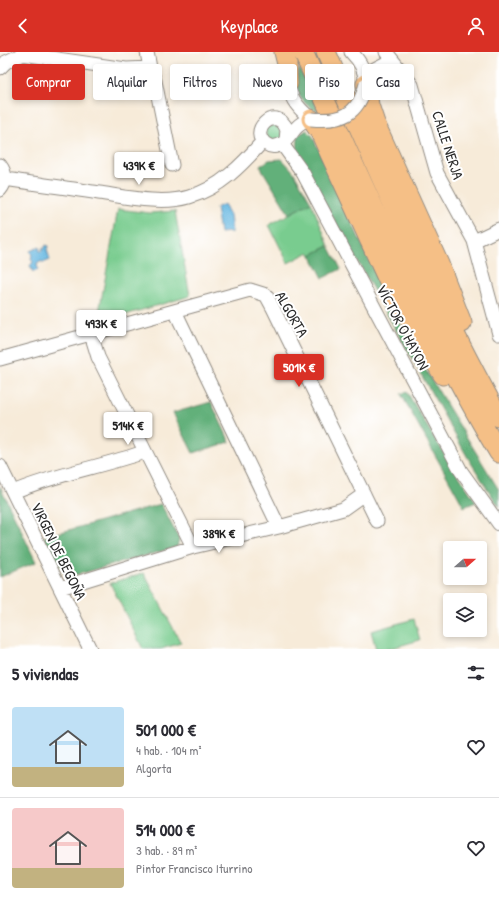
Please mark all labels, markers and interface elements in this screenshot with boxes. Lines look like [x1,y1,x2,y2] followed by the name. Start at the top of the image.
[221,14,278,39] text: Keyplace
[12,15,34,37] icon: back
[465,15,487,37] icon: person
[12,64,85,100] chip: Comprar
[93,64,162,100] chip: Alquilar
[170,64,231,100] chip: Filtros
[239,64,297,100] chip: Nuevo
[305,64,354,100] chip: Piso
[362,64,414,100] chip: Casa
[427,108,469,183] street label: CALLE NERJA
[106,152,172,186] pin: 439K €
[123,156,155,174] text: 439K €
[372,281,434,373] street label: VÍCTOR O'HAYON
[271,287,314,341] street label: ALGORTA
[68,310,134,344] pin: 493K €
[85,314,117,332] text: 493K €
[266,354,332,388] pin: 501K €
[283,358,315,376] text: 501K €
[95,412,161,446] pin: 514K €
[112,416,144,434] text: 514K €
[26,499,92,604] street label: VIRGEN DE BEGOÑA
[186,520,252,554] pin: 389K €
[203,524,235,542] text: 389K €
[443,541,487,585] north arrow
[443,541,487,637] map controls
[443,593,487,637] button: layers
[12,662,79,685] text: 5 viviendas
[465,662,487,684] icon: filters
[136,718,196,741] text: 501 000 €
[44,723,92,771] icon: home
[465,736,487,758] icon: heart
[136,741,201,759] text: 4 hab. · 104 m²
[136,759,171,777] text: Algorta
[136,818,195,841] text: 514 000 €
[44,824,92,872] icon: home
[465,837,487,859] icon: heart
[136,841,197,859] text: 3 hab. · 89 m²
[136,859,253,877] text: Pintor Francisco Iturrino

